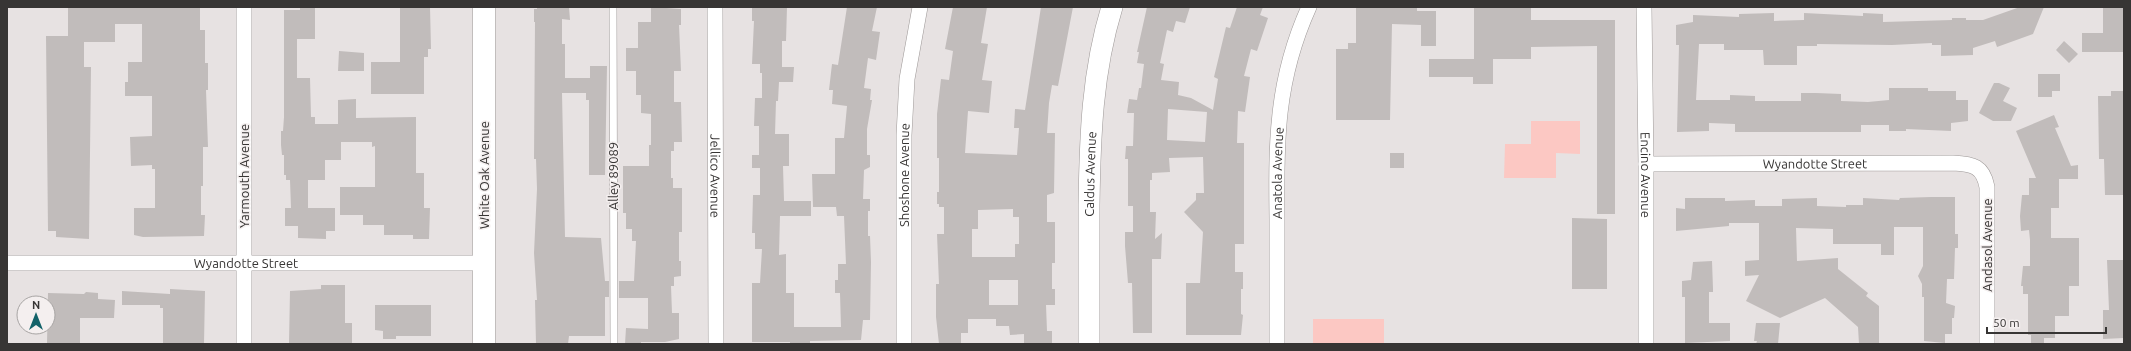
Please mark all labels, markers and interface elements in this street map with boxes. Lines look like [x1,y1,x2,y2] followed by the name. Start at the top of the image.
[477,121,491,229] street label: White Oak Avenue
[897,123,912,227] street label: Shoshone Avenue
[237,124,251,228] street label: Yarmouth Avenue
[1270,126,1286,219] street label: Anatola Avenue
[1082,131,1098,217] street label: Caldus Avenue
[1639,132,1653,218] street label: Encino Avenue
[708,134,723,218] street label: Jellico Avenue
[606,142,620,210] street label: Alley 89089
[1763,156,1867,171] street label: Wyandotte Street
[1980,198,1994,292] street label: Andasol Avenue
[194,256,298,270] street label: Wyandotte Street
[16,295,56,335] north arrow
[32,299,40,311] text: N
[1987,309,2106,335] scale bar
[1993,316,2020,329] text: 50 m

